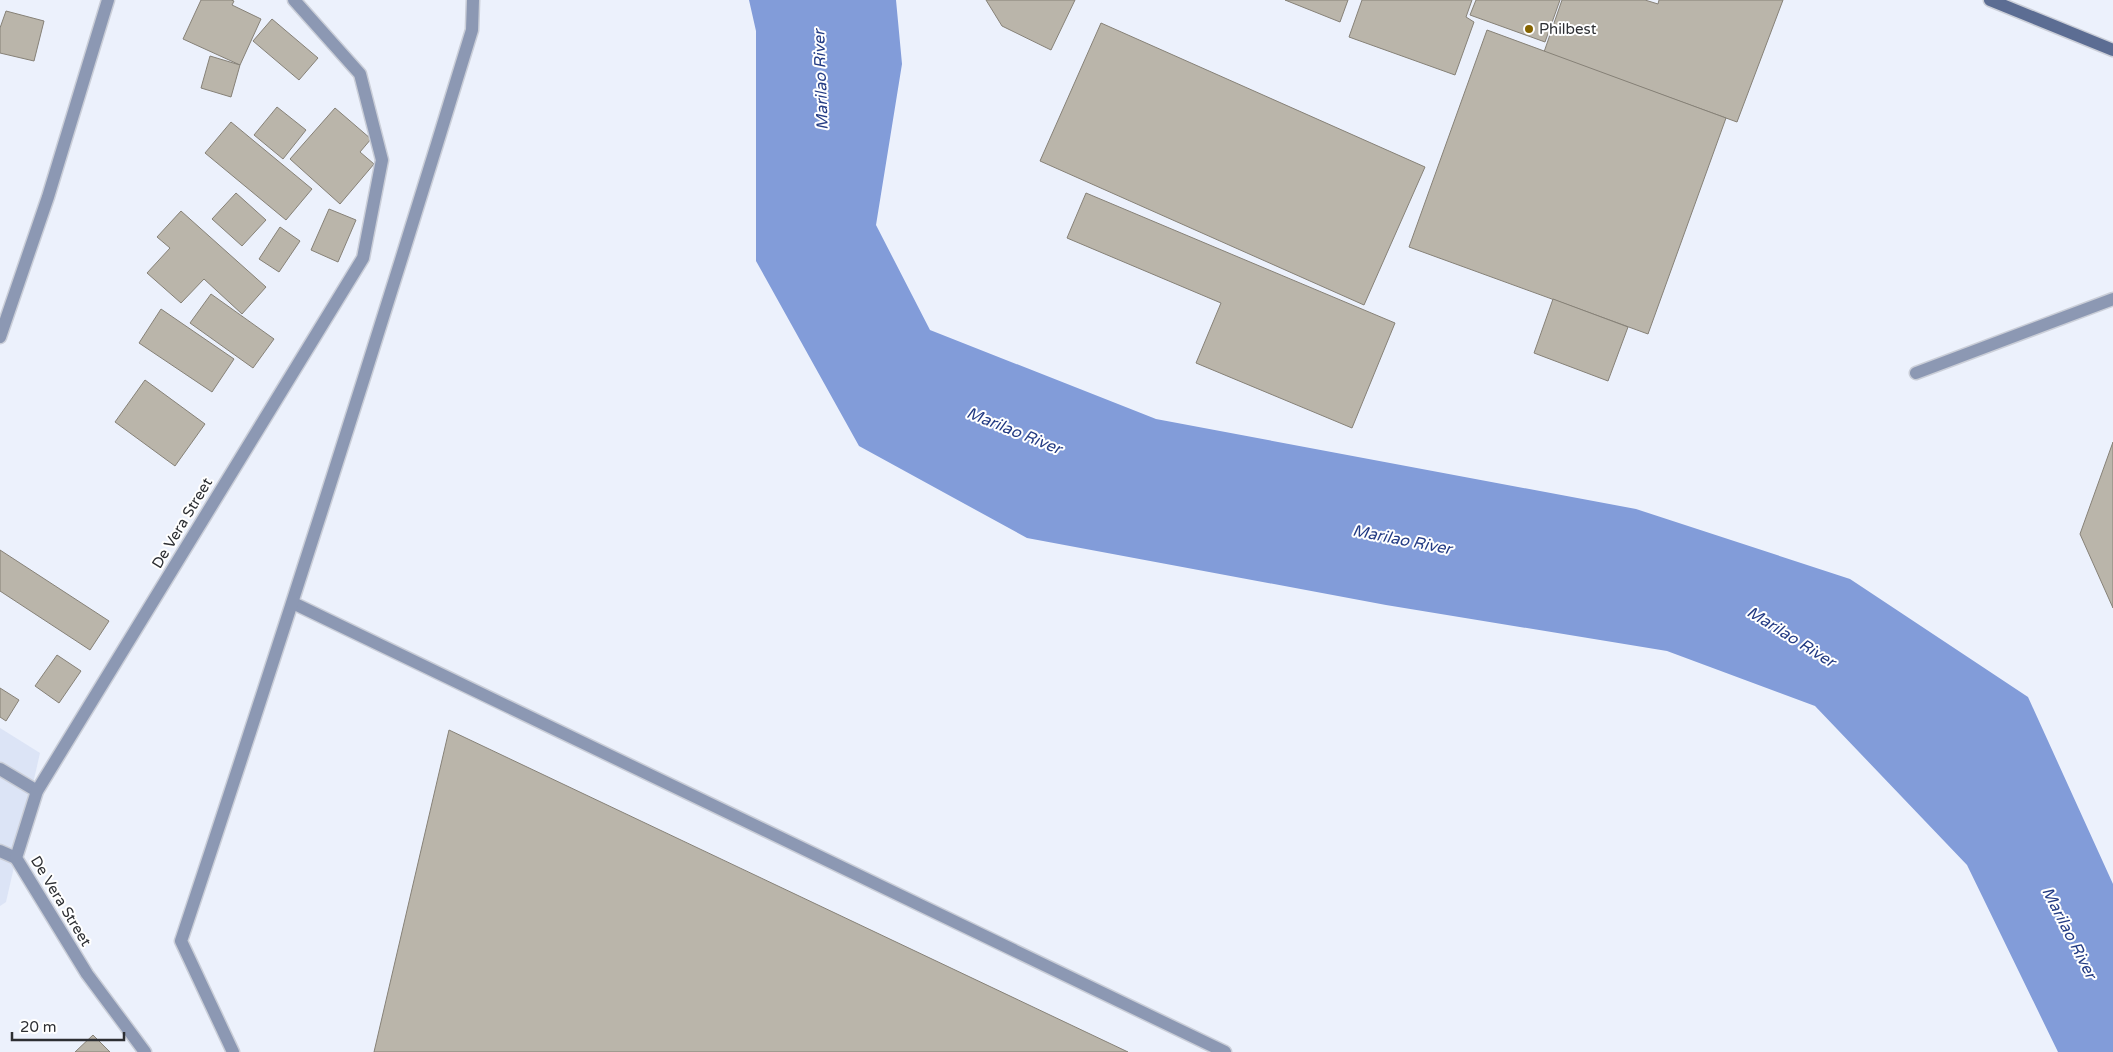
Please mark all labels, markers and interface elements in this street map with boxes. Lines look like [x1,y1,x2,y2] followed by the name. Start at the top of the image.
[1539,20,1597,38] place label: Philbest
[1523,23,1535,35] marker: Philbest
[809,28,833,130] water label: Marilao River
[964,403,1066,460] water label: Marilao River
[148,474,216,572] street label: De Vera Street
[1351,521,1455,560] water label: Marilao River
[1743,602,1840,673] water label: Marilao River
[27,852,95,950] street label: De Vera Street
[2037,884,2102,984] water label: Marilao River
[12,1010,125,1042] scale bar
[20,1018,57,1036] text: 20 m

